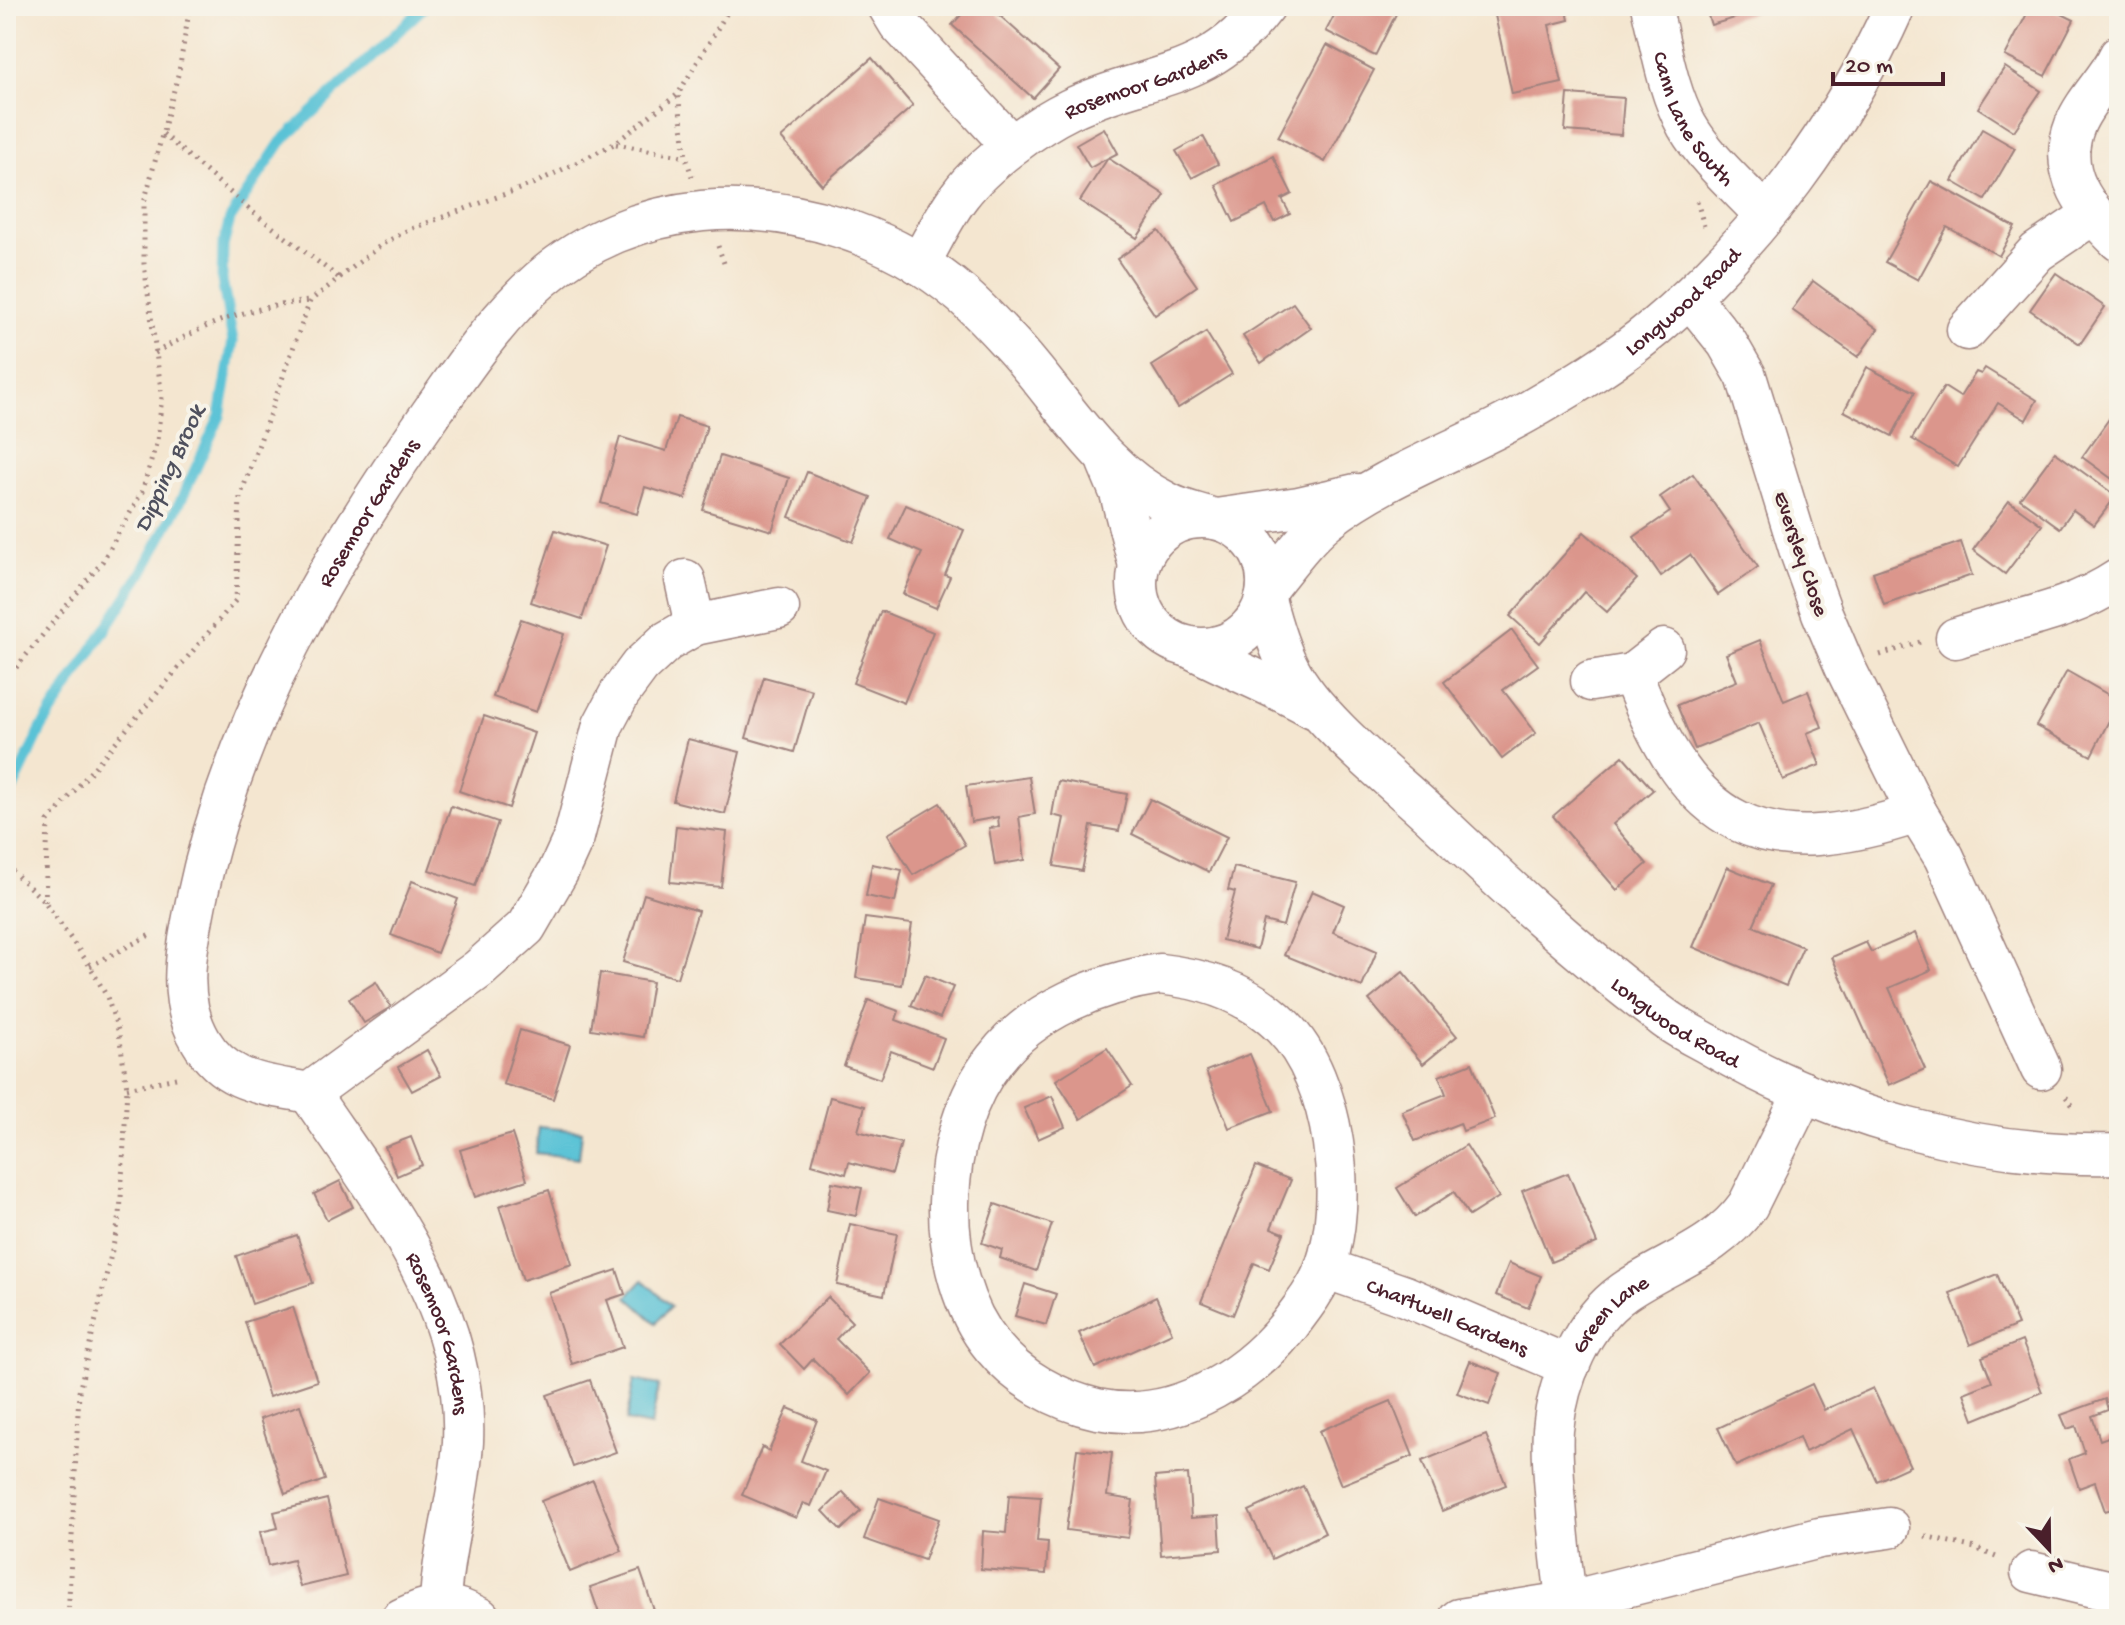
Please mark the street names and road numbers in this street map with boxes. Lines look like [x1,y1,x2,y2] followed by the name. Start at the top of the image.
[1060,41,1232,127] street label: Rosemoor Gardens
[1645,50,1739,193] street label: Cann Lane South
[1621,242,1750,363] street label: Longwood Road
[314,434,427,593] street label: Rosemoor Gardens
[1766,488,1833,621] street label: Eversley Close
[1604,973,1745,1077] street label: Longwood Road
[398,1249,472,1416] street label: Rosemoor Gardens
[1568,1270,1655,1359] street label: Green Lane
[1362,1275,1532,1364] street label: Chartwell Gardens

